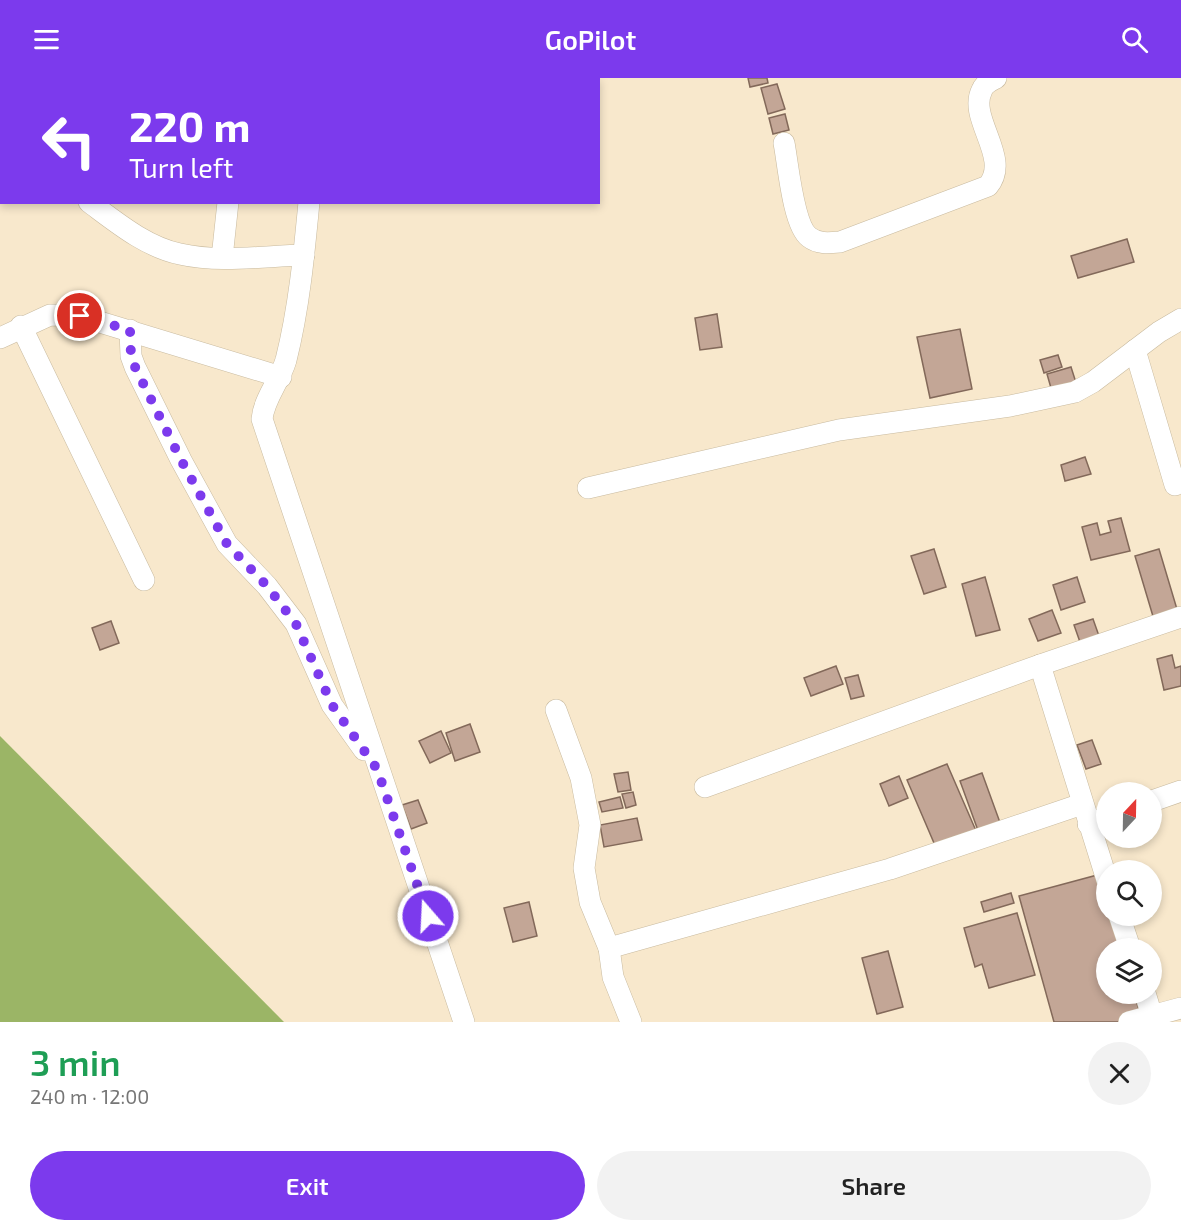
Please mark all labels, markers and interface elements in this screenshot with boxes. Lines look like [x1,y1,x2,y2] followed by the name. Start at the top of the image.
[30,23,63,56] icon: menu
[545,23,636,55] text: GoPilot
[1118,23,1151,56] icon: search
[129,100,250,150] text: 220 m
[30,102,108,180] icon: left
[129,151,233,183] text: Turn left
[54,290,105,341] pin
[63,299,96,332] icon: arrive
[1096,782,1162,848] north arrow
[1096,782,1162,1004] map controls
[1096,860,1162,926] button: search
[396,884,460,948] position arrow
[1096,938,1162,1004] button: layers
[30,1040,121,1083] text: 3 min
[1088,1042,1151,1105] button: close
[30,1084,149,1108] text: 240 m · 12:00
[30,1151,585,1220] button: Exit
[597,1151,1151,1220] button: Share

